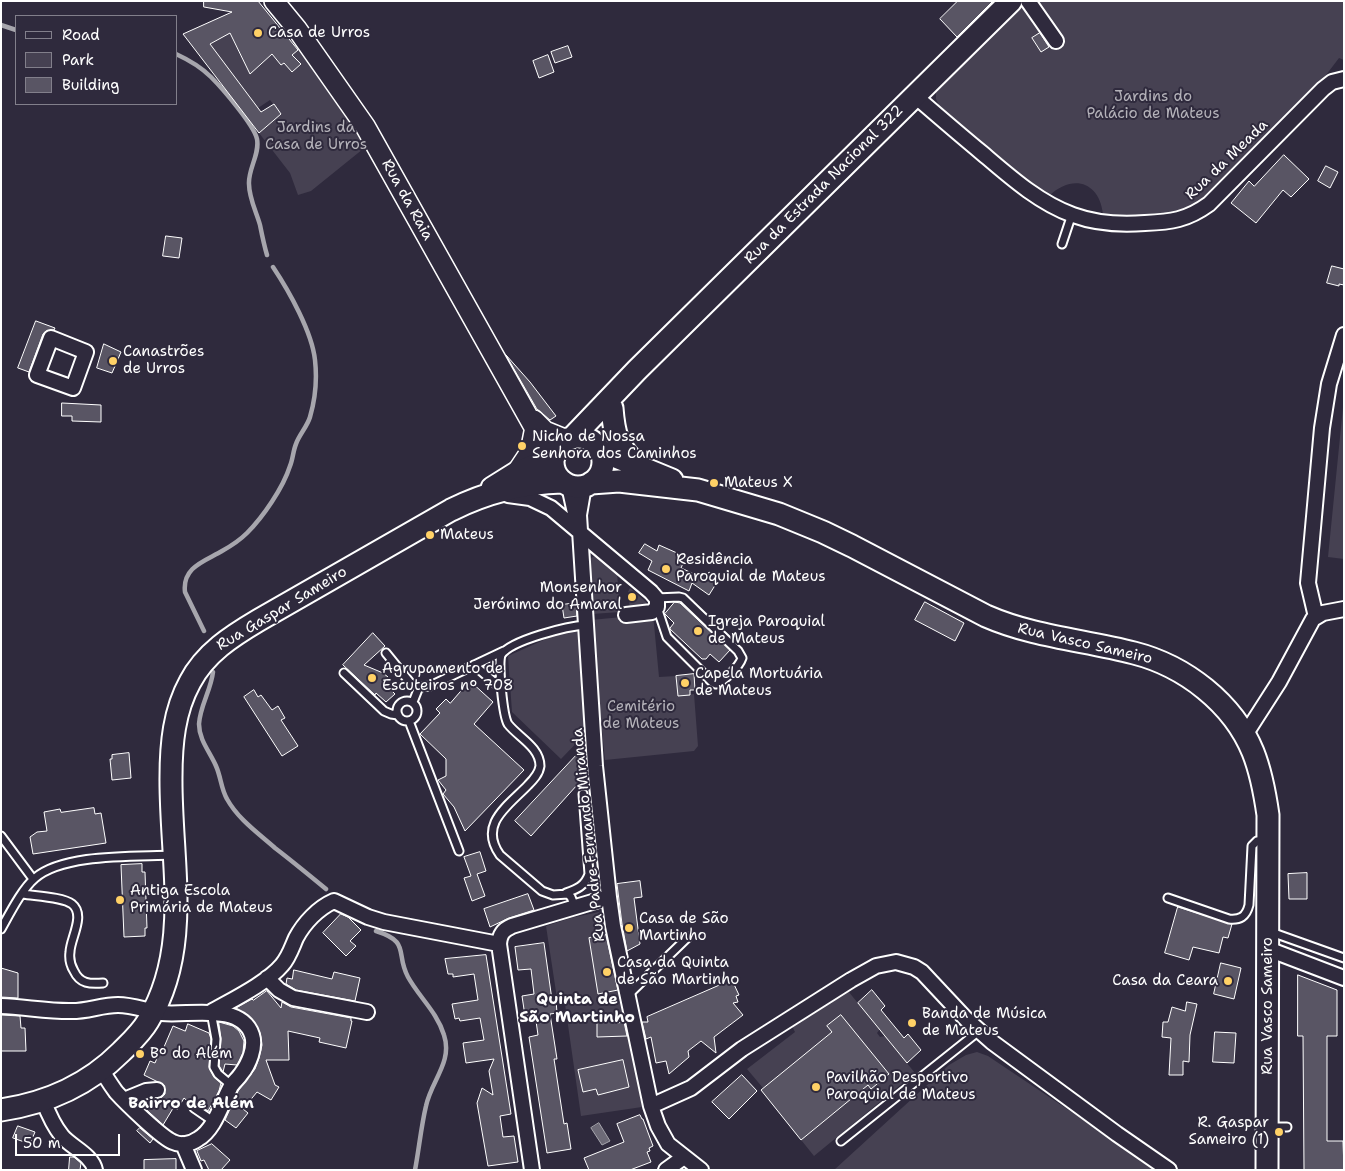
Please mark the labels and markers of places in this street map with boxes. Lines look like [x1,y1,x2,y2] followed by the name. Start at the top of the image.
[268,24,370,42] place label: Casa de Urros
[252,27,264,39] marker: Casa de Urros
[123,343,204,378] place label: Canastrões de Urros
[107,355,119,367] marker: Canastrões de Urros
[532,428,697,463] place label: Nicho de Nossa Senhora dos Caminhos
[516,440,528,452] marker: Nicho de Nossa Senhora dos Caminhos
[724,474,793,492] place label: Mateus X
[708,477,720,489] marker: Mateus X
[440,526,494,544] place label: Mateus
[424,529,436,541] marker: Mateus
[676,551,826,586] place label: Residência Paroquial de Mateus
[660,563,672,575] marker: Residência Paroquial de Mateus
[473,579,622,614] place label: Monsenhor Jerónimo do Amaral
[626,591,638,603] marker: Monsenhor Jerónimo do Amaral
[708,613,825,648] place label: Igreja Paroquial de Mateus
[692,625,704,637] marker: Igreja Paroquial de Mateus
[382,660,513,695] place label: Agrupamento de Escuteiros nº 708
[695,665,823,700] place label: Capela Mortuária de Mateus
[366,672,378,684] marker: Agrupamento de Escuteiros nº 708
[679,677,691,689] marker: Capela Mortuária de Mateus
[130,882,273,917] place label: Antiga Escola Primária de Mateus
[114,894,126,906] marker: Antiga Escola Primária de Mateus
[639,910,729,945] place label: Casa de São Martinho
[623,922,635,934] marker: Casa de São Martinho
[617,954,739,989] place label: Casa da Quinta de São Martinho
[601,966,613,978] marker: Casa da Quinta de São Martinho
[1112,972,1218,990] place label: Casa da Ceara
[1222,975,1234,987] marker: Casa da Ceara
[922,1005,1047,1040] place label: Banda de Música de Mateus
[906,1017,918,1029] marker: Banda de Música de Mateus
[150,1045,232,1063] place label: Bº do Além
[134,1048,146,1060] marker: Bº do Além
[826,1069,976,1104] place label: Pavilhão Desportivo Paroquial de Mateus
[810,1081,822,1093] marker: Pavilhão Desportivo Paroquial de Mateus
[1189,1114,1269,1149] place label: R. Gaspar Sameiro (1)
[1273,1126,1285,1138] marker: R. Gaspar Sameiro (1)

